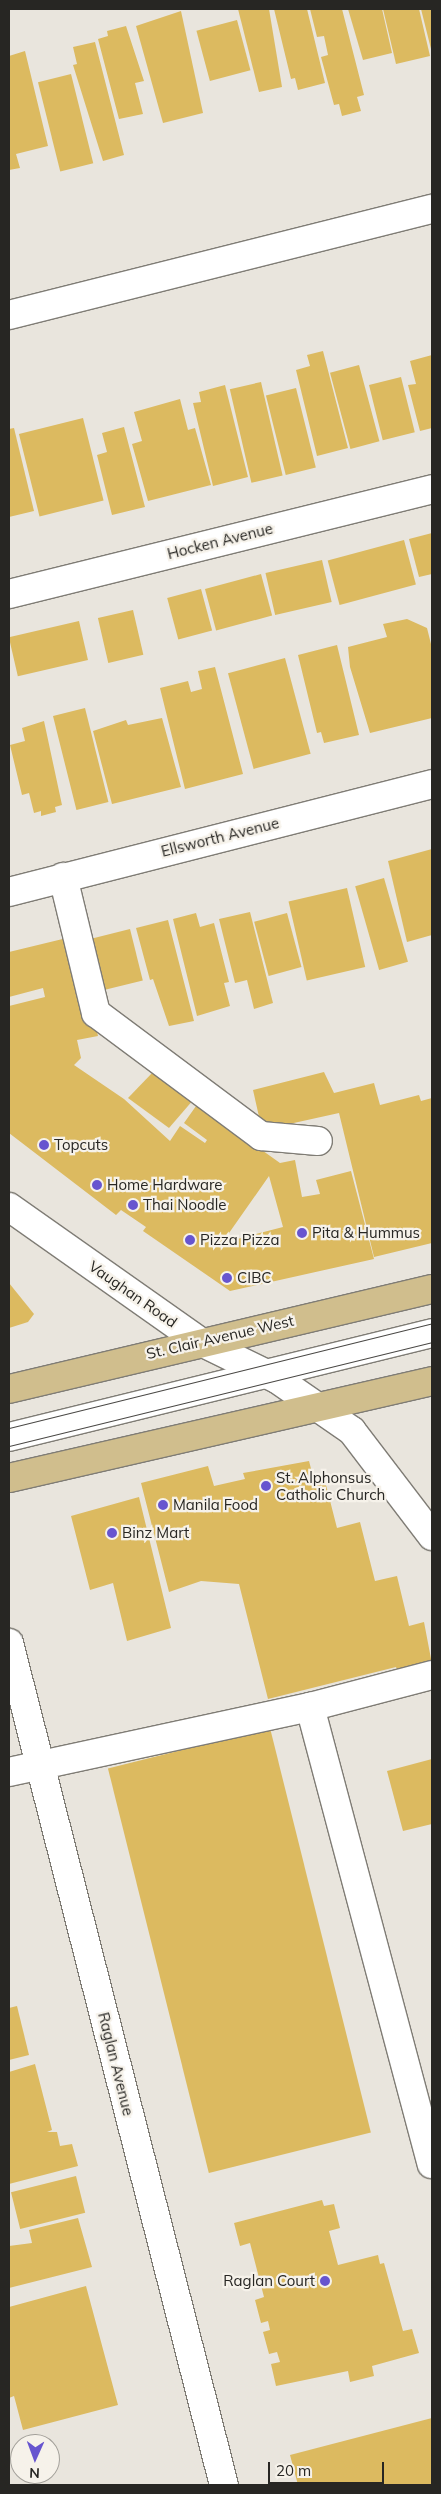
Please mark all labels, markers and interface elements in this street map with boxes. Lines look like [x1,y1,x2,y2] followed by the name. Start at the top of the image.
[165,519,275,563] street label: Hocken Avenue
[159,814,281,860] street label: Ellsworth Avenue
[54,1136,108,1154] place label: Topcuts
[38,1139,50,1151] marker: Topcuts
[107,1176,223,1194] place label: Home Hardware
[91,1179,103,1191] marker: Home Hardware
[143,1196,226,1214] place label: Thai Noodle
[127,1199,139,1211] marker: Thai Noodle
[312,1224,420,1242] place label: Pita & Hummus
[296,1227,308,1239] marker: Pita & Hummus
[200,1231,280,1249] place label: Pizza Pizza
[184,1234,196,1246] marker: Pizza Pizza
[85,1257,181,1331] street label: Vaughan Road
[237,1269,272,1287] place label: CIBC
[221,1272,233,1284] marker: CIBC
[145,1311,295,1363] street label: St. Clair Avenue West
[276,1468,385,1503] place label: St. Alphonsus Catholic Church
[260,1480,272,1492] marker: St. Alphonsus Catholic Church
[173,1496,258,1514] place label: Manila Food
[157,1499,169,1511] marker: Manila Food
[122,1524,189,1542] place label: Binz Mart
[106,1527,118,1539] marker: Binz Mart
[94,2010,138,2118] street label: Raglan Avenue
[223,2272,315,2290] place label: Raglan Court
[319,2275,331,2287] marker: Raglan Court
[10,2434,60,2484] north arrow
[271,2452,387,2484] scale bar
[276,2461,311,2480] text: 20 m
[29,2464,40,2482] text: N

